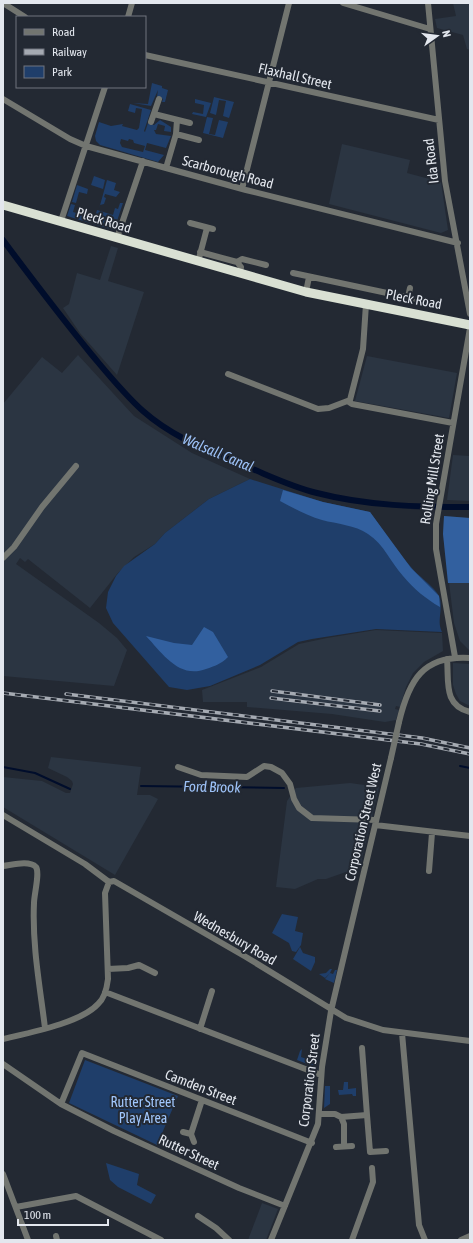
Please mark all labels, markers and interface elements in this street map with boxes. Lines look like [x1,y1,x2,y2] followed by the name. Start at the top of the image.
[16,16,146,88] legend
[417,16,457,56] north arrow
[52,25,75,39] text: Road
[440,29,453,38] text: N
[52,45,87,59] text: Railway
[257,60,333,92] street label: Flaxhall Street
[52,65,73,79] text: Park
[420,138,442,184] street label: Ida Road
[181,152,275,192] street label: Scarborough Road
[75,204,133,236] street label: Pleck Road
[385,286,443,312] street label: Pleck Road
[180,430,256,475] water label: Walsall Canal
[417,433,447,525] street label: Rolling Mill Street
[342,761,384,883] street label: Corporation Street West
[183,777,241,796] water label: Ford Brook
[191,908,279,968] street label: Wednesbury Road
[295,1032,323,1128] street label: Corporation Street
[163,1066,239,1108] street label: Camden Street
[111,1094,175,1126] park label: Rutter Street Play Area
[156,1131,222,1173] street label: Rutter Street
[18,1201,108,1227] scale bar
[24,1208,51,1222] text: 100 m

